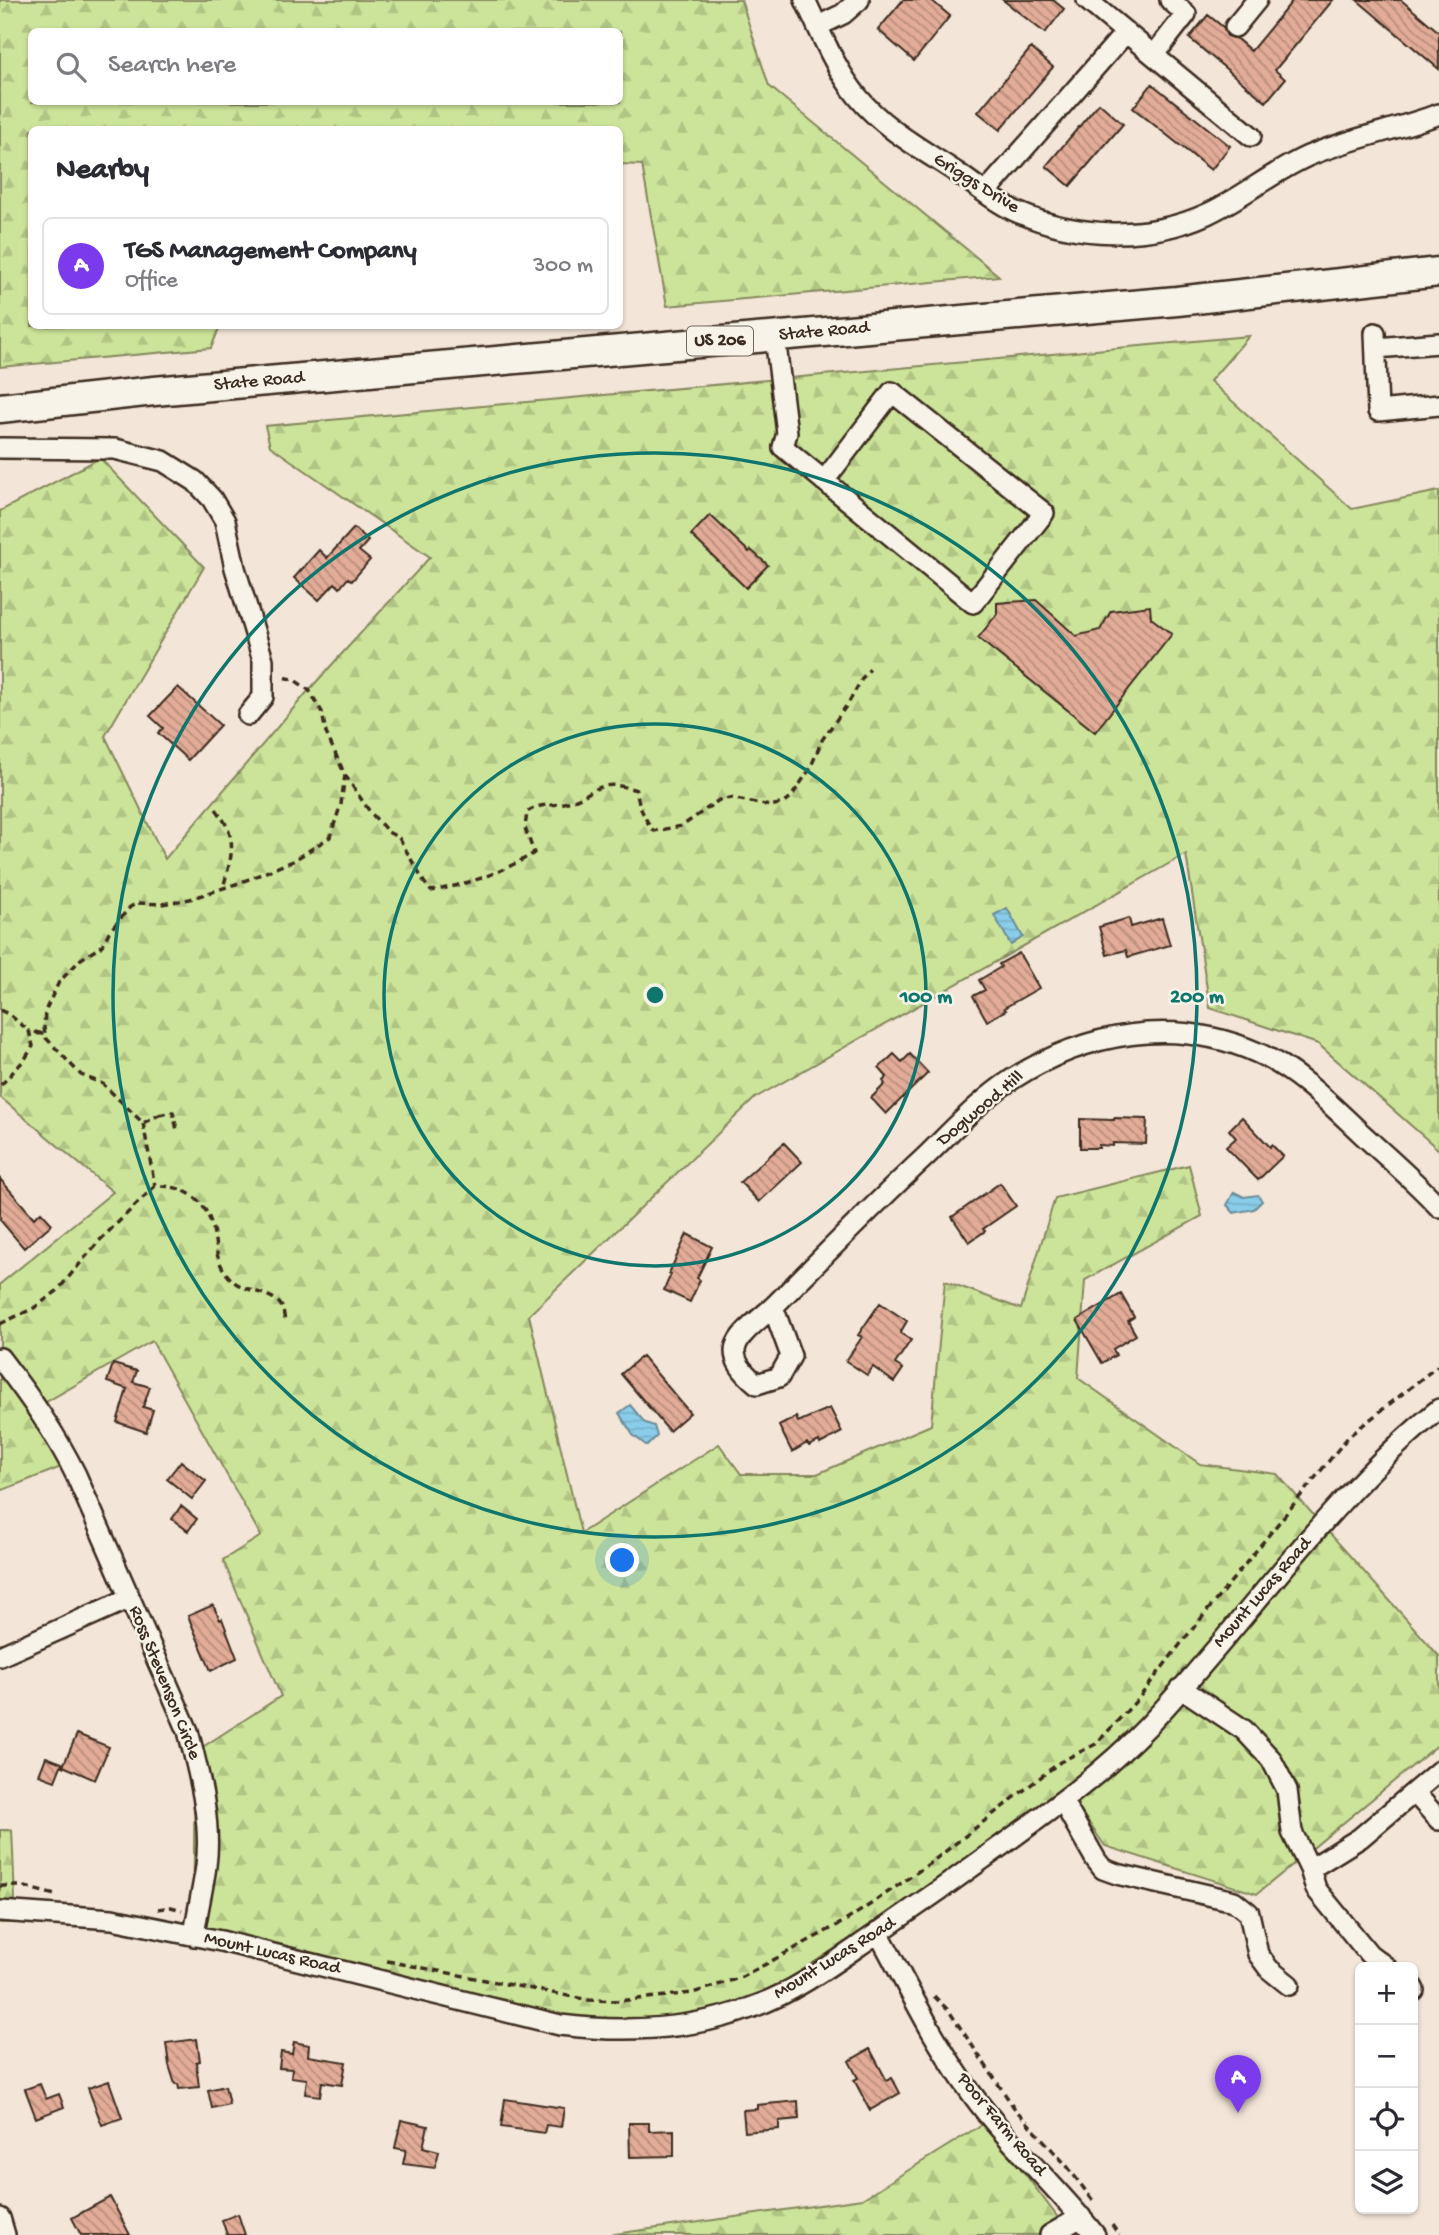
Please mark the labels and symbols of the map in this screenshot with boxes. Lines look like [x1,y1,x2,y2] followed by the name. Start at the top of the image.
[929,148,1024,220] street label: Griggs Drive
[778,316,872,347] street label: State Road
[687,326,753,356] road number: US 206
[213,366,307,397] street label: State Road
[643,983,667,1007] centre of rings
[899,986,952,1011] text: 100 m
[1170,986,1224,1011] text: 200 m
[931,1066,1029,1153] street label: Dogwood Hill
[1209,1532,1319,1653] street label: Mount Lucas Road
[605,1543,639,1577] your location
[123,1603,205,1763] street label: Ross Stevenson Circle
[770,1911,902,2006] street label: Mount Lucas Road
[202,1927,344,1981] street label: Mount Lucas Road
[1215,2055,1261,2113] pin: A
[950,2068,1052,2183] street label: Poor Farm Road

